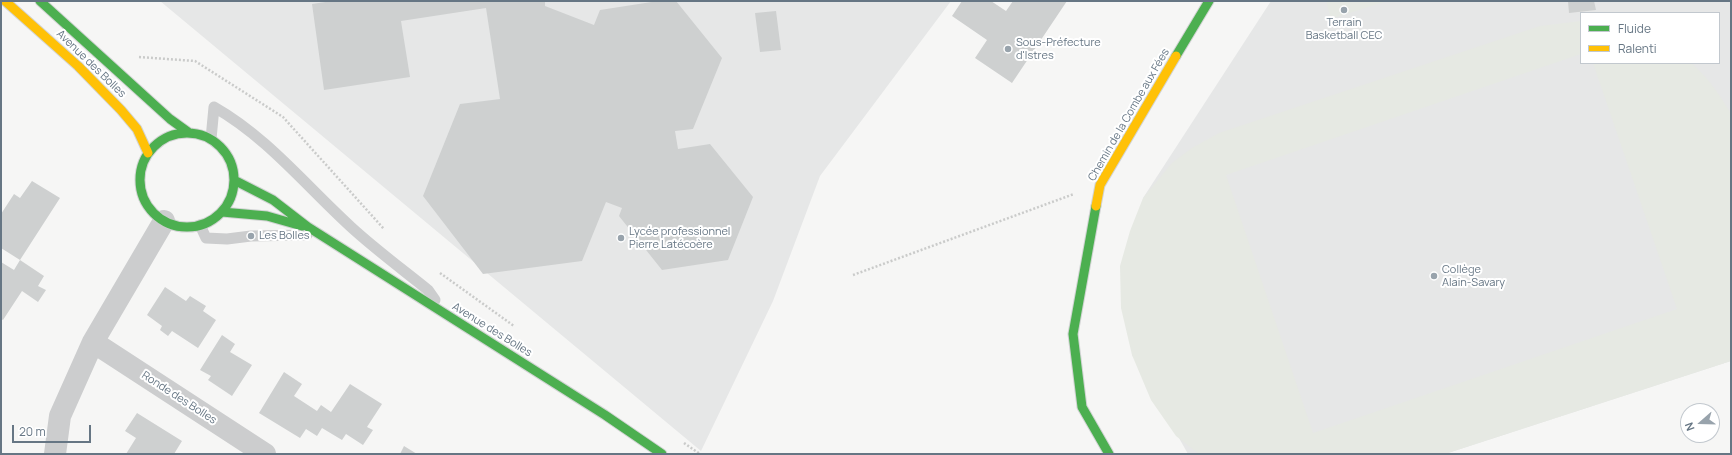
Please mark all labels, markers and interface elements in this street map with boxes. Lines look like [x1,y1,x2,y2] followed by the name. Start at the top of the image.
[1339,5,1349,15] marker: Terrain Basketball CEC
[1580,12,1720,64] legend
[1306,16,1382,42] place label: Terrain Basketball CEC
[1618,20,1651,37] text: Fluide
[54,28,128,100] street label: Avenue des Bolles
[1016,36,1101,62] place label: Sous-Préfecture d'Istres
[1618,40,1657,57] text: Ralenti
[1003,44,1013,54] marker: Sous-Préfecture d'Istres
[1086,46,1172,184] street label: Chemin de la Combe aux Fées
[629,225,730,251] place label: Lycée professionnel Pierre Latécoère
[259,229,310,243] place label: Les Bolles
[246,231,256,241] marker: Les Bolles
[616,233,626,243] marker: Lycée professionnel Pierre Latécoère
[1442,263,1505,289] place label: Collège Alain-Savary
[1429,271,1439,281] marker: Collège Alain-Savary
[450,300,534,360] street label: Avenue des Bolles
[139,369,219,427] street label: Ronde des Bolles
[1680,403,1720,443] north arrow
[14,417,93,443] scale bar
[1681,421,1698,433] text: N
[19,423,46,440] text: 20 m

